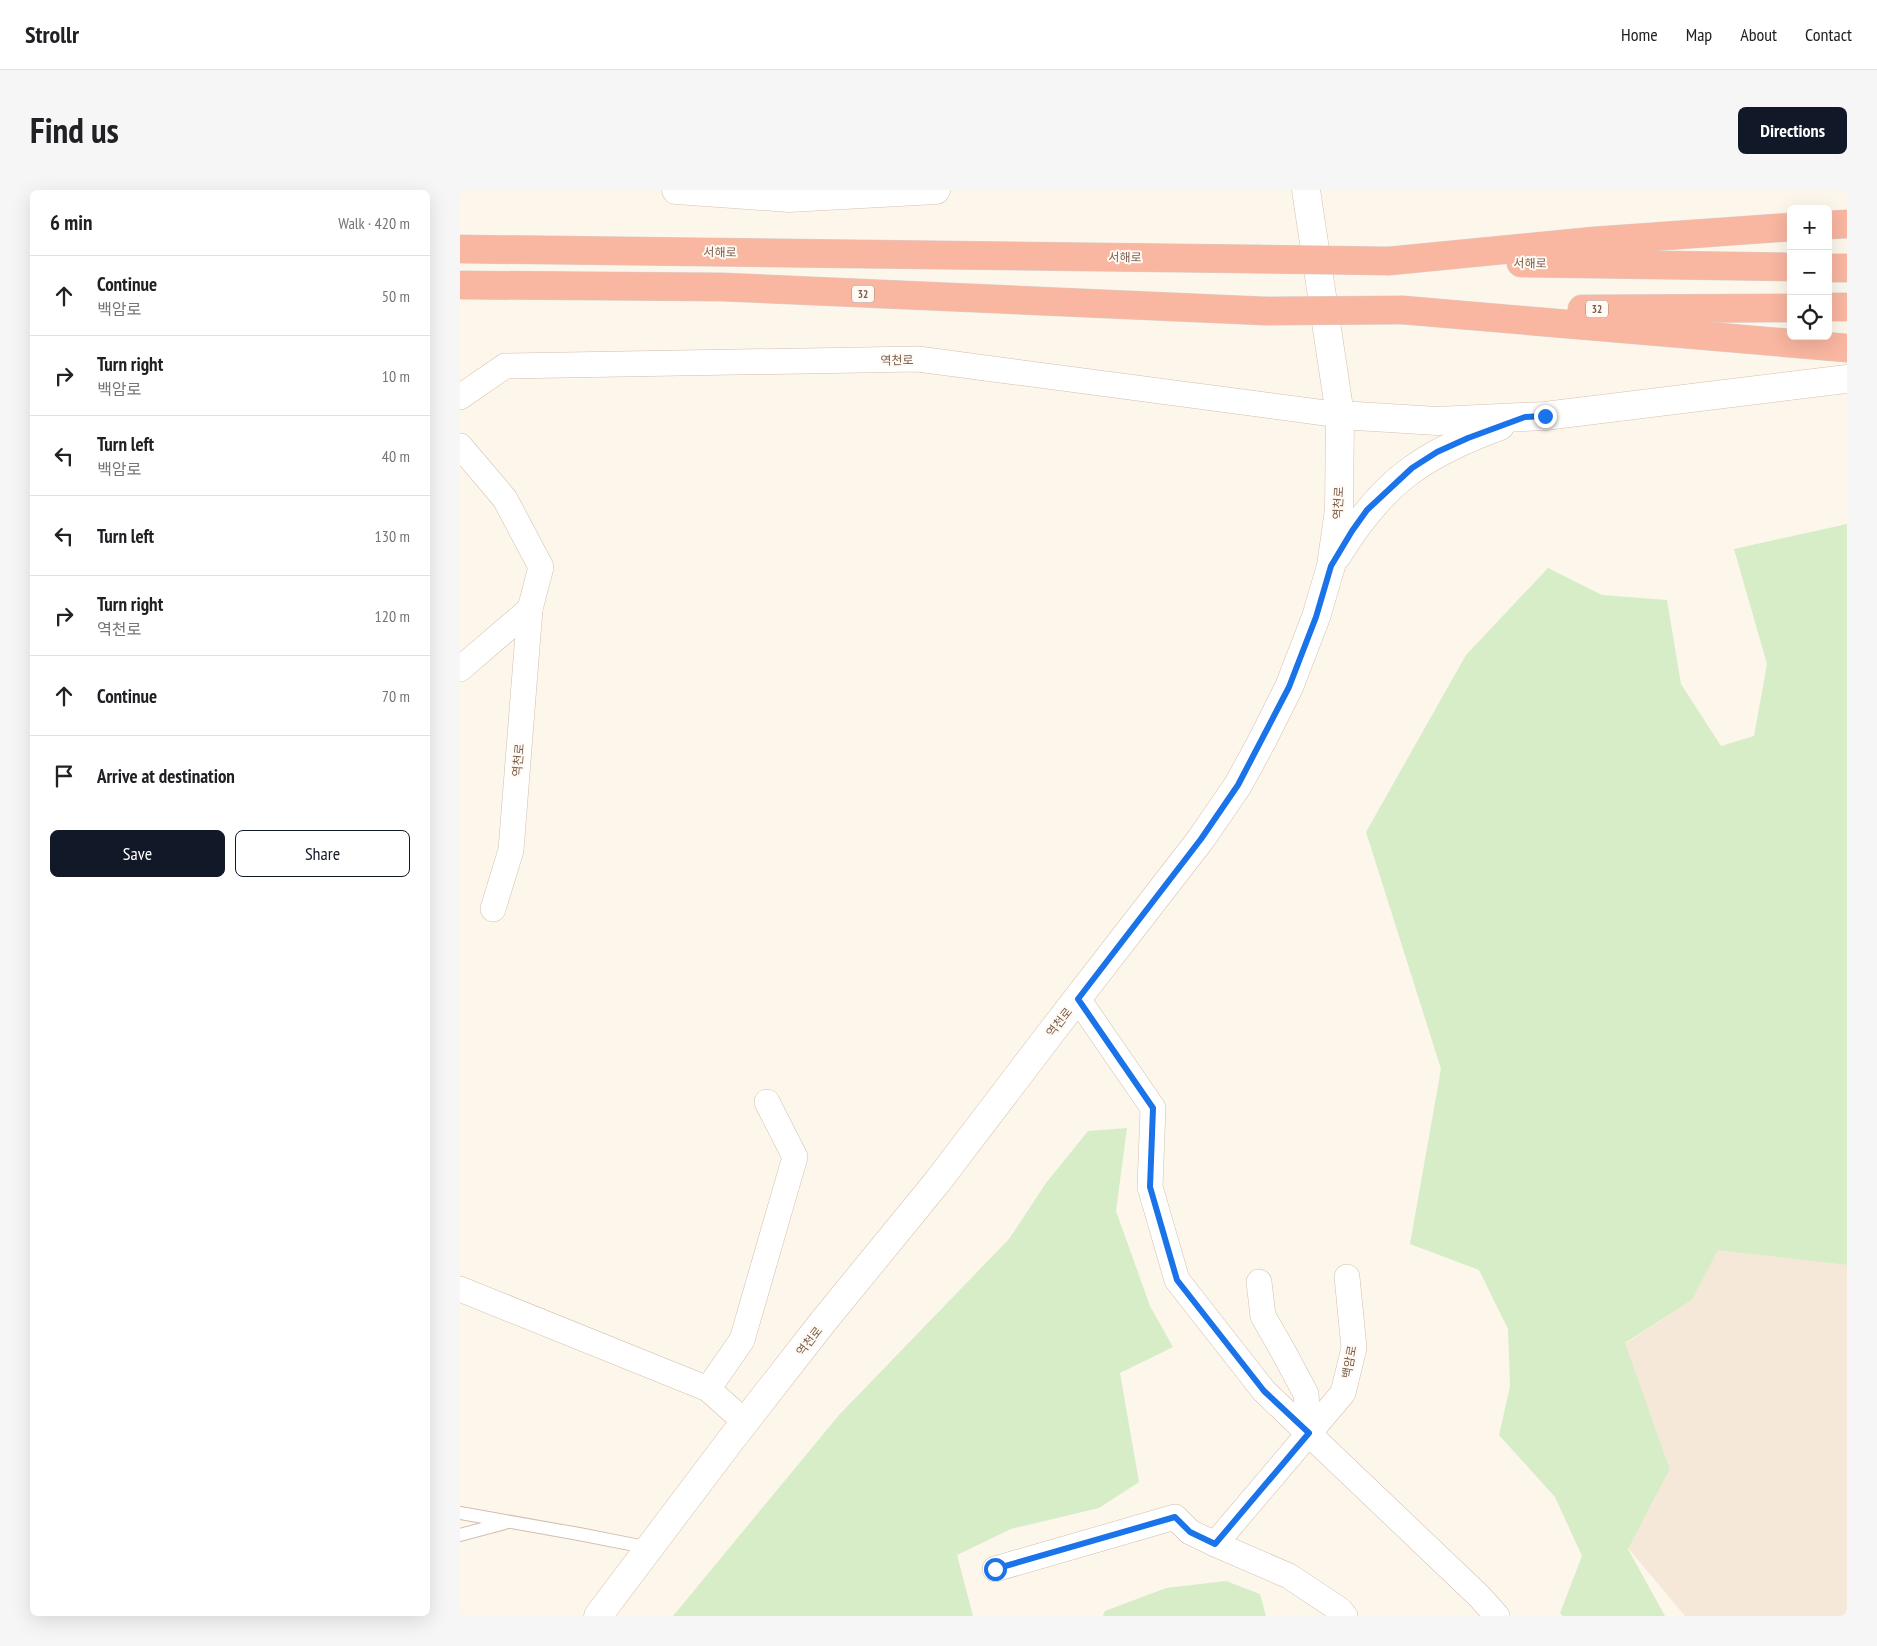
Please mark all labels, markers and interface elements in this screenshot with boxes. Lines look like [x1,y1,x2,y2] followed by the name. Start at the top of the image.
[25,19,79,50] text: Strollr
[1621,23,1658,46] text: Home
[1686,23,1712,46] text: Map
[1740,23,1777,46] text: About
[1805,23,1852,46] text: Contact
[30,107,119,153] text: Find us
[1738,107,1847,154] button: Directions
[1787,205,1832,340] map controls
[1787,205,1832,250] button: +
[50,209,92,236] text: 6 min
[338,213,410,233] text: Walk · 420 m
[703,244,737,260] street label: 서해로
[1108,249,1142,265] street label: 서해로
[1787,250,1832,295] button: −
[1513,255,1547,271] street label: 서해로
[97,272,157,296] text: Continue
[50,282,78,310] icon: ahead
[382,286,410,306] text: 50 m
[852,286,874,302] road number: 32
[1787,295,1832,340] button: locate
[97,299,141,319] text: 백암로
[1586,300,1608,318] road number: 32
[97,352,163,376] text: Turn right
[880,352,914,368] street label: 역천로
[50,362,78,390] icon: right
[382,366,410,386] text: 10 m
[97,379,141,399] text: 백암로
[1534,405,1557,428] route end
[97,432,154,456] text: Turn left
[50,442,78,470] icon: left
[382,446,410,466] text: 40 m
[97,459,141,479] text: 백암로
[1330,486,1346,520] street label: 역천로
[50,522,78,550] icon: left
[97,524,154,548] text: Turn left
[375,526,410,546] text: 130 m
[97,592,163,616] text: Turn right
[50,602,78,630] icon: right
[375,606,410,626] text: 120 m
[97,619,141,639] text: 역천로
[50,682,78,710] icon: ahead
[97,684,157,708] text: Continue
[382,686,410,706] text: 70 m
[509,743,527,777] street label: 역천로
[50,762,78,790] icon: arrive
[97,764,235,788] text: Arrive at destination
[50,830,225,877] button: Save
[235,830,410,877] button: Share
[1043,1004,1075,1040] street label: 역천로
[793,1323,825,1359] street label: 역천로
[1339,1344,1359,1380] street label: 백암로
[984,1558,1007,1581] route start

